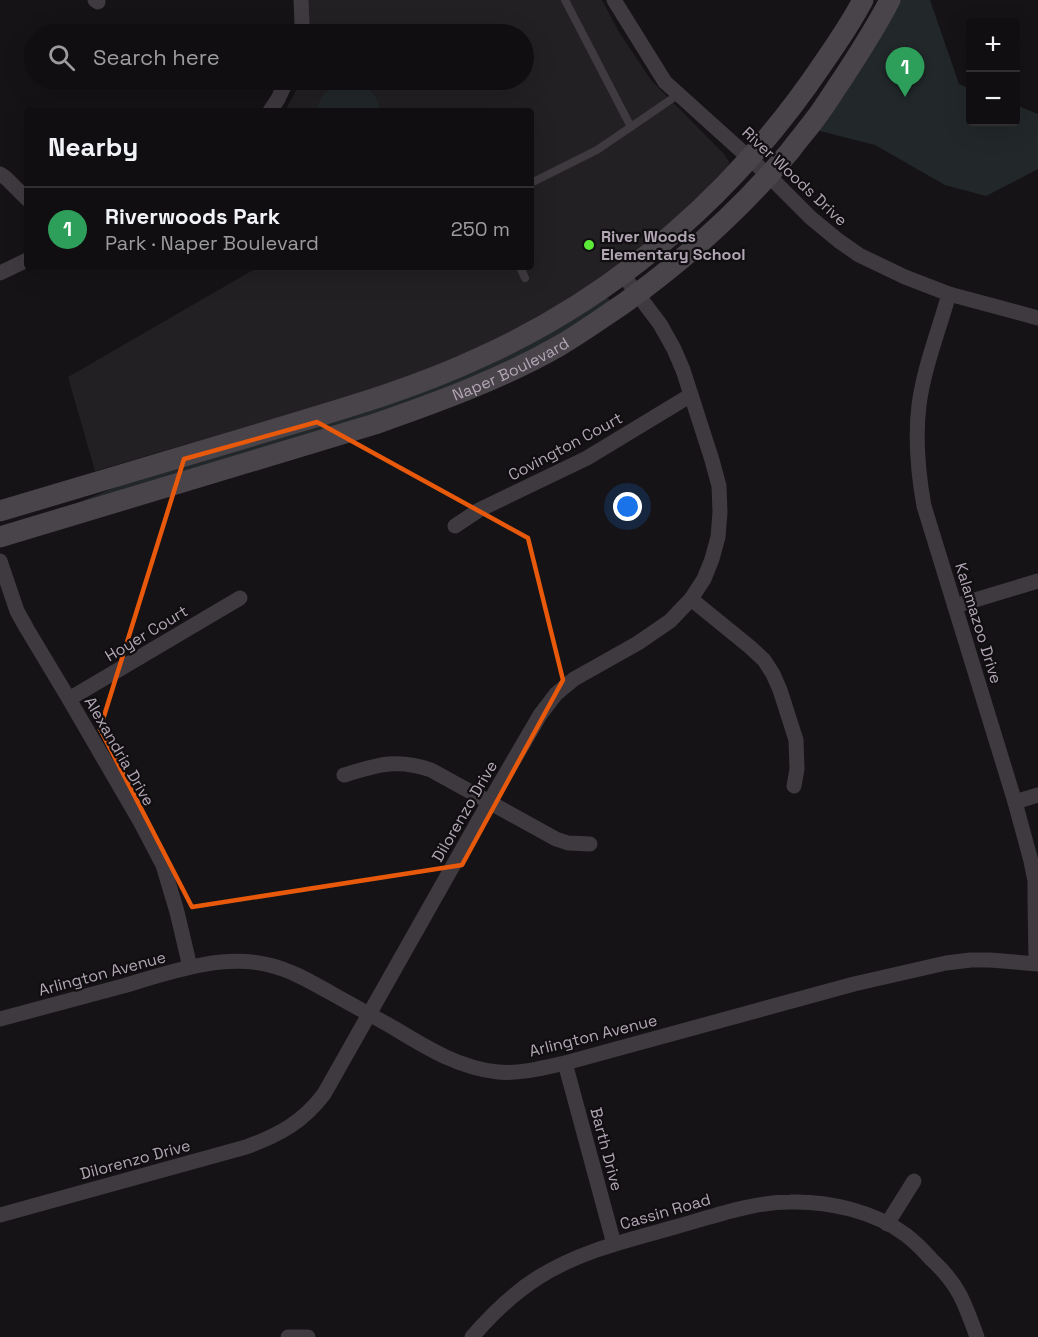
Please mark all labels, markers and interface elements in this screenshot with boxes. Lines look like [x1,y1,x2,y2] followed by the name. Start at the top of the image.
[966,18,1020,126] map controls
[966,18,1020,72] button: +
[24,24,534,90] search box
[45,41,78,74] icon: search
[93,43,220,71] text: Search here
[886,48,924,97] pin: 1
[966,72,1020,126] button: −
[738,122,852,231] street label: River Woods Drive
[48,130,138,164] text: Nearby
[105,202,280,230] text: Riverwoods Park
[63,216,72,242] text: 1
[451,216,510,242] text: 250 m
[601,226,745,265] place label: River Woods Elementary School
[105,230,319,256] text: Park · Naper Boulevard
[582,238,596,252] marker: River Woods Elementary School
[449,332,573,406] street label: Naper Boulevard
[504,407,626,485] street label: Covington Court
[613,492,642,521] your location
[950,560,1007,686] street label: Kalamazoo Drive
[101,600,192,666] street label: Hoyer Court
[80,693,159,810] street label: Alexandria Drive
[427,757,502,866] street label: Dilorenzo Drive
[36,946,168,1001] street label: Arlington Avenue
[527,1009,659,1062] street label: Arlington Avenue
[585,1105,628,1193] street label: Barth Drive
[77,1135,193,1184] street label: Dilorenzo Drive
[617,1189,713,1234] street label: Cassin Road

